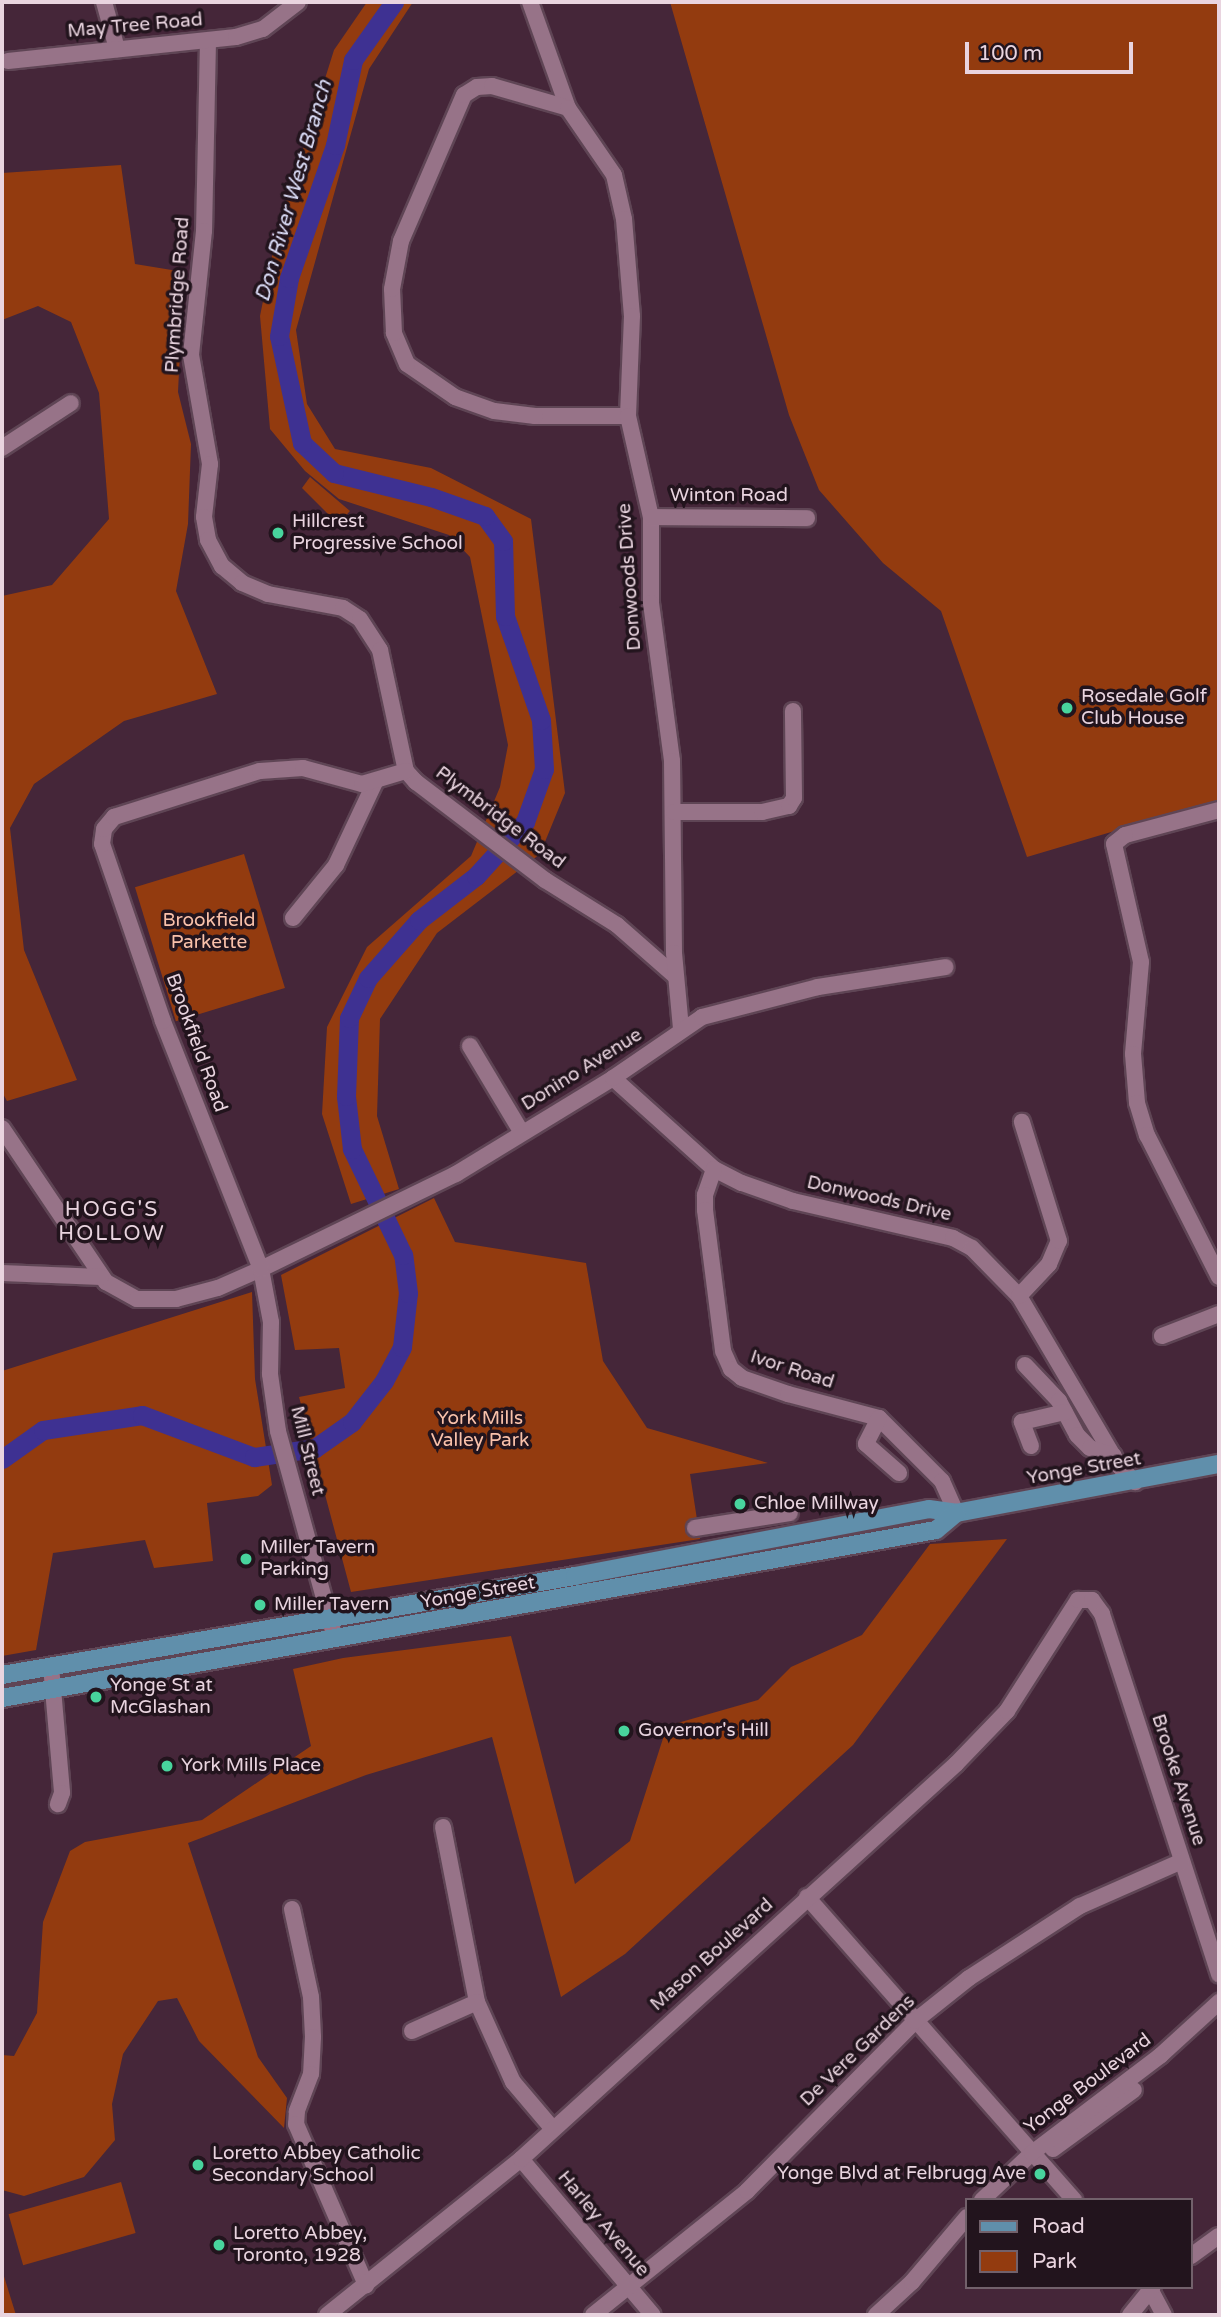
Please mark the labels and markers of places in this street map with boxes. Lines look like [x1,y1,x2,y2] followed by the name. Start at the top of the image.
[292,511,463,555] place label: Hillcrest Progressive School
[270,525,286,541] marker: Hillcrest Progressive School
[1081,686,1207,730] place label: Rosedale Golf Club House
[1059,700,1075,716] marker: Rosedale Golf Club House
[754,1493,879,1515] place label: Chloe Millway
[732,1496,748,1512] marker: Chloe Millway
[260,1537,375,1581] place label: Miller Tavern Parking
[238,1551,254,1567] marker: Miller Tavern Parking
[274,1594,389,1616] place label: Miller Tavern
[252,1597,268,1613] marker: Miller Tavern
[110,1675,213,1719] place label: Yonge St at McGlashan
[88,1689,104,1705] marker: Yonge St at McGlashan
[638,1720,769,1742] place label: Governor's Hill
[616,1723,632,1739] marker: Governor's Hill
[181,1755,321,1777] place label: York Mills Place
[159,1758,175,1774] marker: York Mills Place
[212,2143,421,2187] place label: Loretto Abbey Catholic Secondary School
[190,2157,206,2173] marker: Loretto Abbey Catholic Secondary School
[777,2163,1026,2185] place label: Yonge Blvd at Felbrugg Ave
[1032,2166,1048,2182] marker: Yonge Blvd at Felbrugg Ave
[233,2223,367,2267] place label: Loretto Abbey, Toronto, 1928
[211,2237,227,2253] marker: Loretto Abbey, Toronto, 1928

